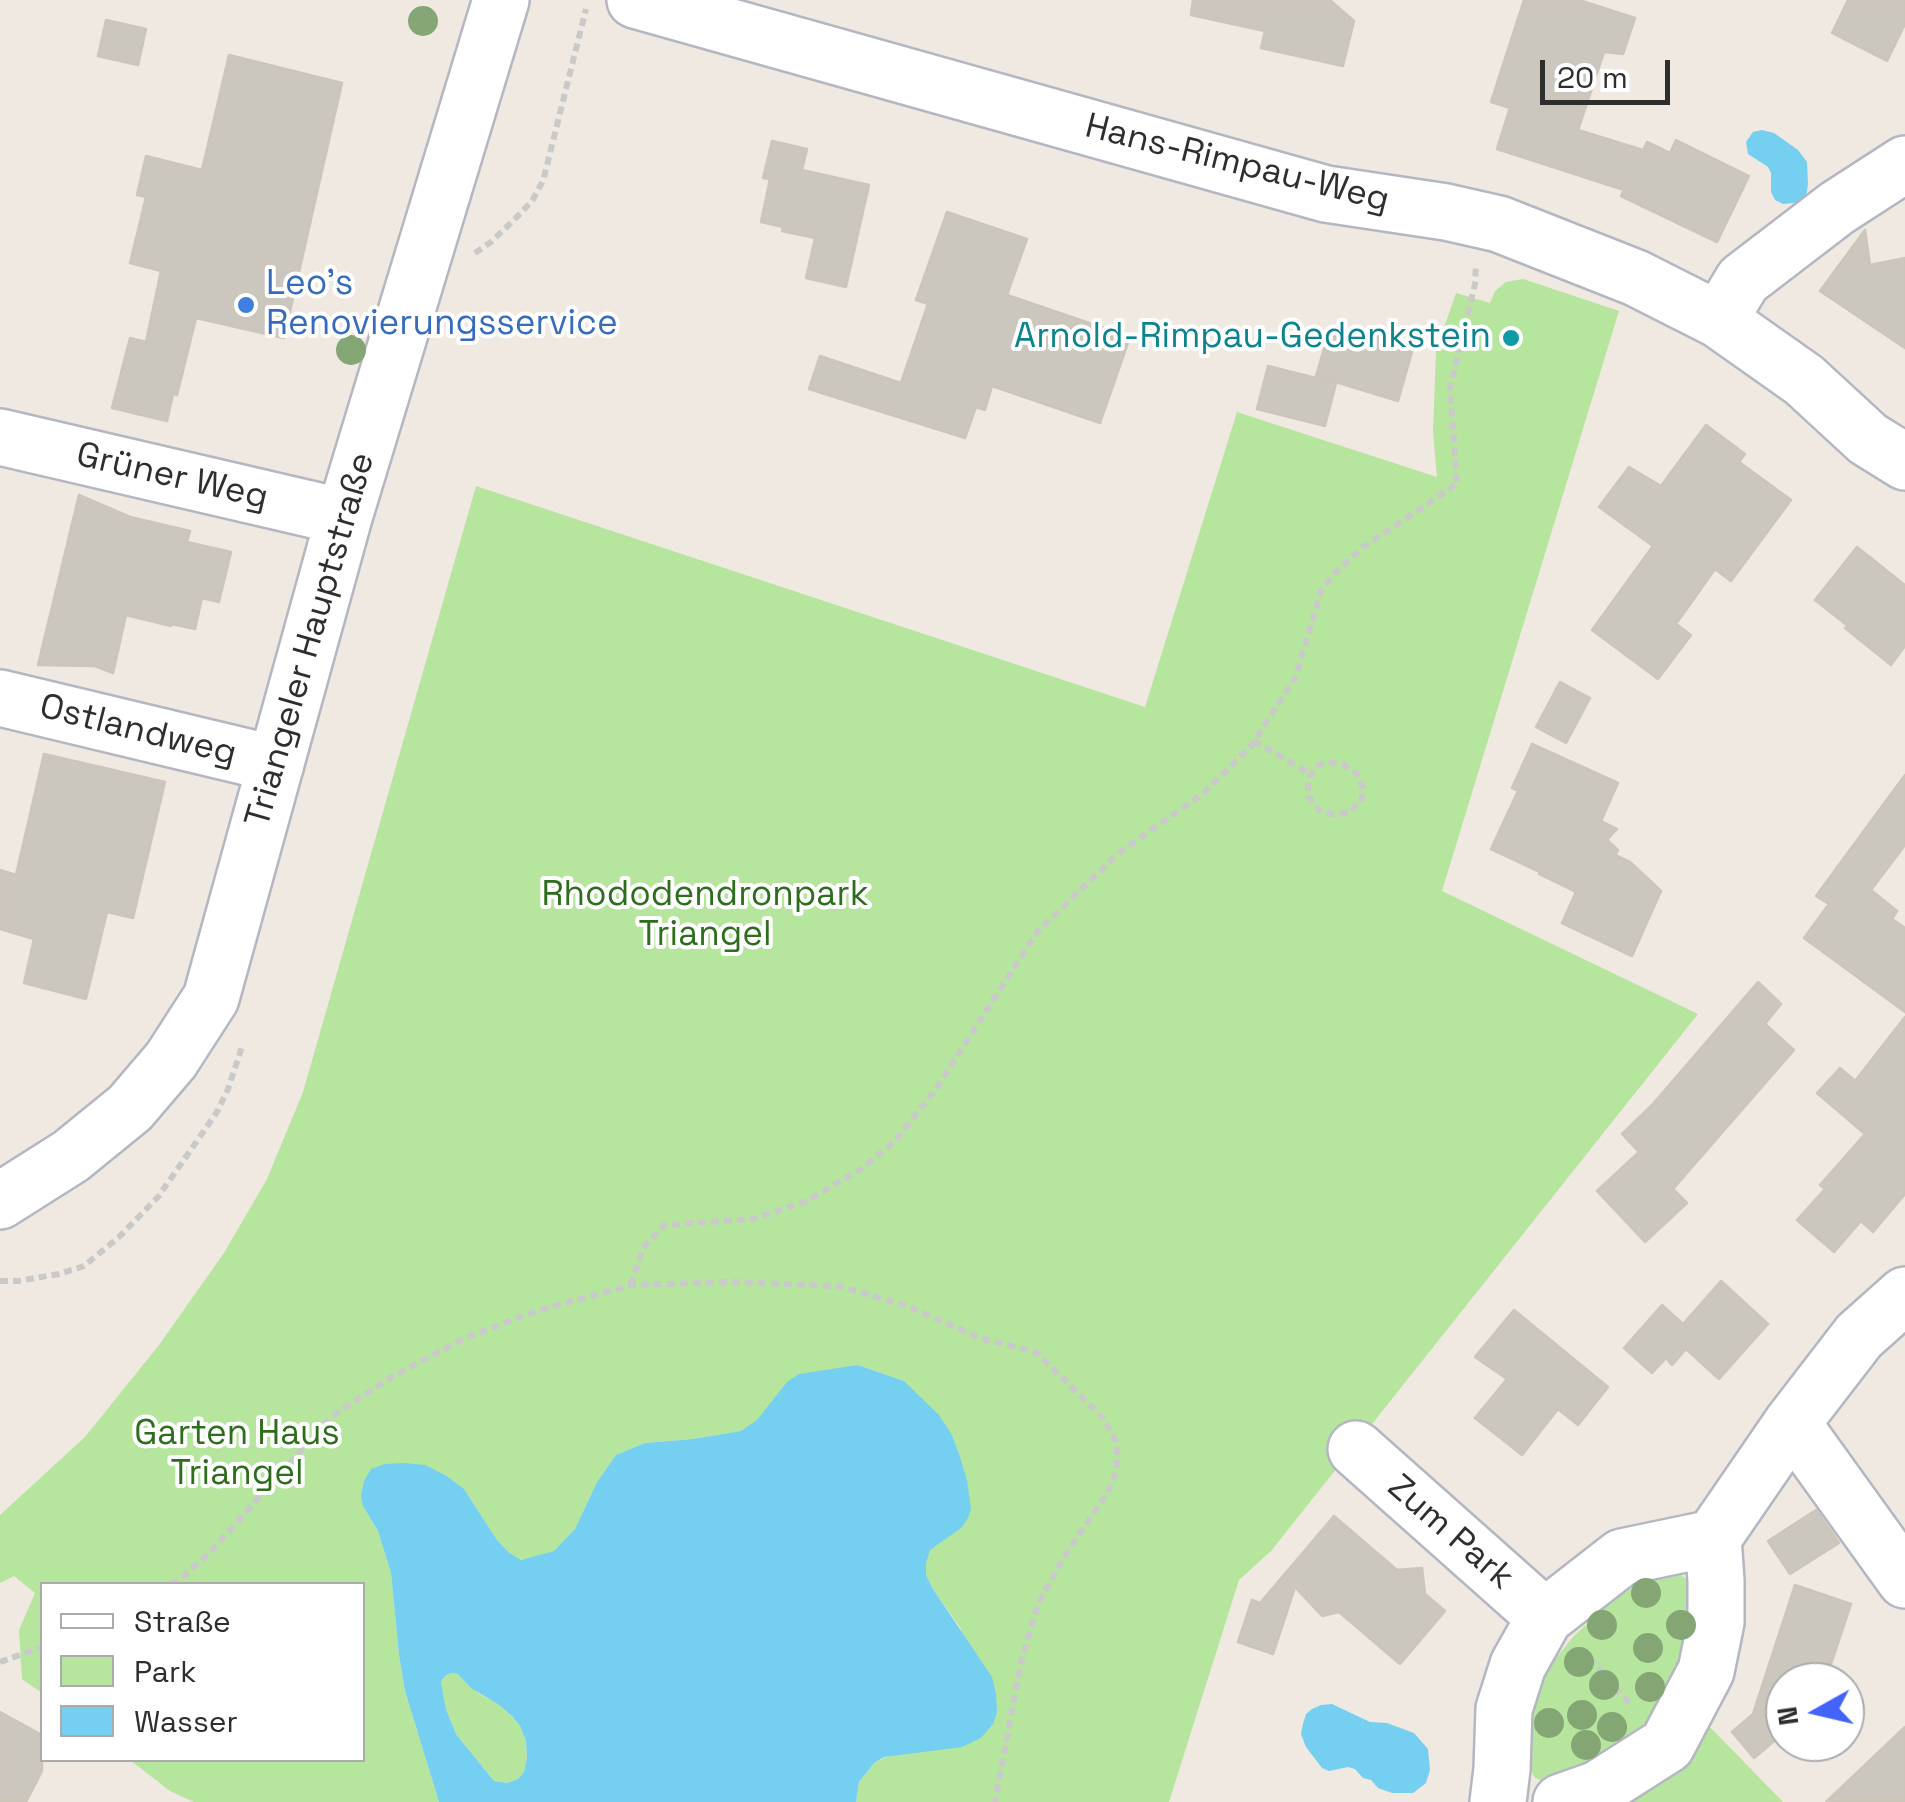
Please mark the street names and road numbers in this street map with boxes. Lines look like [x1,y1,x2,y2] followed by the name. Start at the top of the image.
[1081,106,1393,222] street label: Hans-Rimpau-Weg
[72,435,272,519] street label: Grüner Weg
[237,448,385,832] street label: Triangeler Hauptstraße
[35,686,241,776] street label: Ostlandweg
[1378,1467,1522,1599] street label: Zum Park

